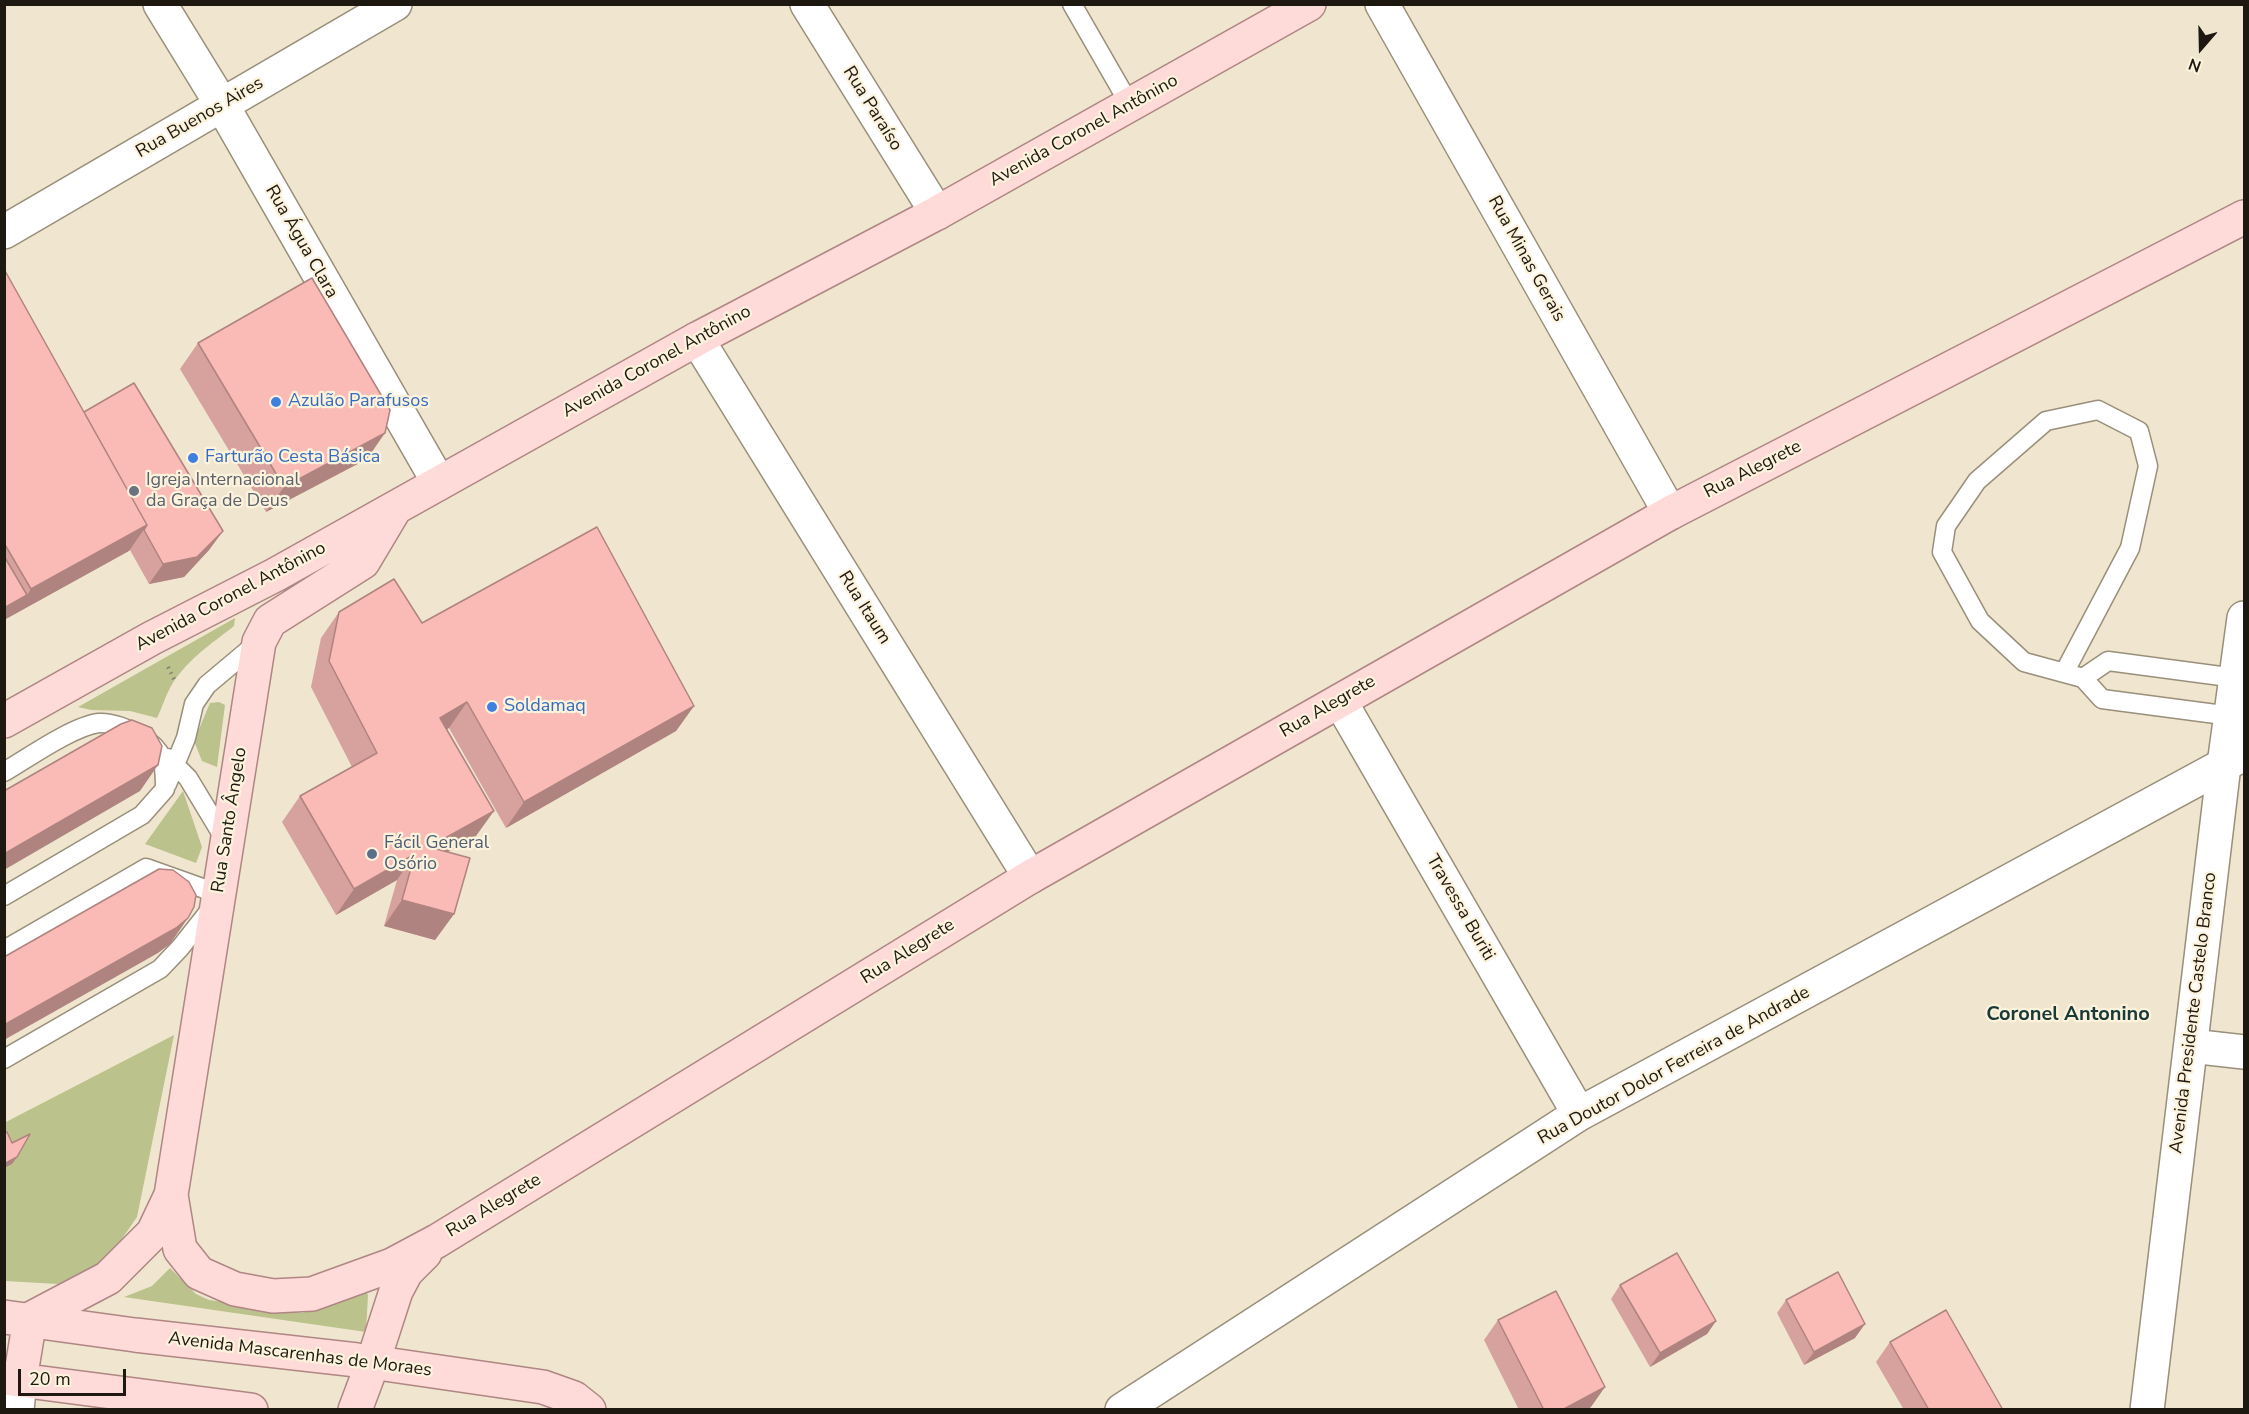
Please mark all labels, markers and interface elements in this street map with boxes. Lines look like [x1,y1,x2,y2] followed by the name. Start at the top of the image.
[2171,18,2231,78] north arrow
[2185,53,2204,77] text: N
[838,63,906,155] street label: Rua Paraíso
[986,70,1182,192] street label: Avenida Coronel Antônino
[132,73,268,163] street label: Rua Buenos Aires
[260,182,342,302] street label: Rua Água Clara
[1483,192,1569,326] street label: Rua Minas Gerais
[559,301,755,423] street label: Avenida Coronel Antônino
[288,391,429,413] place label: Azulão Parafusos
[269,395,283,409] marker: Azulão Parafusos
[1701,436,1805,504] street label: Rua Alegrete
[205,447,380,469] place label: Farturão Cesta Básica
[186,451,200,465] marker: Farturão Cesta Básica
[146,470,300,512] place label: Igreja Internacional da Graça de Deus
[127,484,141,498] marker: Igreja Internacional da Graça de Deus
[132,538,330,656] street label: Avenida Coronel Antônino
[833,567,895,649] street label: Rua Itaum
[1276,671,1380,743] street label: Rua Alegrete
[504,696,586,718] place label: Soldamaq
[485,700,499,714] marker: Soldamaq
[208,746,252,894] street label: Rua Santo Ângelo
[384,833,489,876] place label: Fácil General Osório
[365,847,379,861] marker: Fácil General Osório
[1421,851,1499,965] street label: Travessa Buriti
[2166,871,2222,1155] street label: Avenida Presidente Castelo Branco
[857,915,959,989] street label: Rua Alegrete
[1534,982,1814,1150] street label: Rua Doutor Dolor Ferreira de Andrade
[1986,1003,2150,1027] district label: Coronel Antonino
[443,1169,545,1243] street label: Rua Alegrete
[167,1328,433,1382] street label: Avenida Mascarenhas de Moraes
[21,1357,129,1395] scale bar
[29,1367,71,1391] text: 20 m

